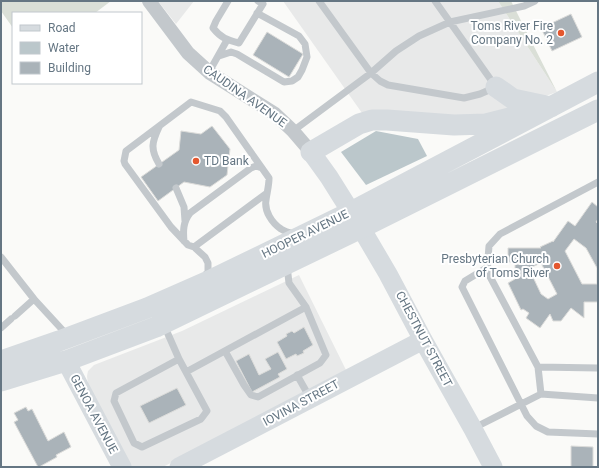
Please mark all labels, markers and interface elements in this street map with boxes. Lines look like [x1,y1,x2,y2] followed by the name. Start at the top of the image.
[12,12,142,84] legend
[471,19,553,47] place label: Toms River Fire Company No. 2
[48,21,76,35] text: Road
[556,28,566,38] marker: Toms River Fire Company No. 2
[48,41,79,55] text: Water
[48,61,91,75] text: Building
[200,62,290,130] street label: CAUDINA AVENUE
[204,154,250,168] place label: TD Bank
[191,156,201,166] marker: TD Bank
[259,207,351,261] street label: HOOPER AVENUE
[441,252,549,280] place label: Presbyterian Church of Toms River
[552,261,562,271] marker: Presbyterian Church of Toms River
[393,289,455,389] street label: CHESTNUT STREET
[67,372,121,456] street label: GENOA AVENUE
[260,377,342,429] street label: IOVINA STREET

